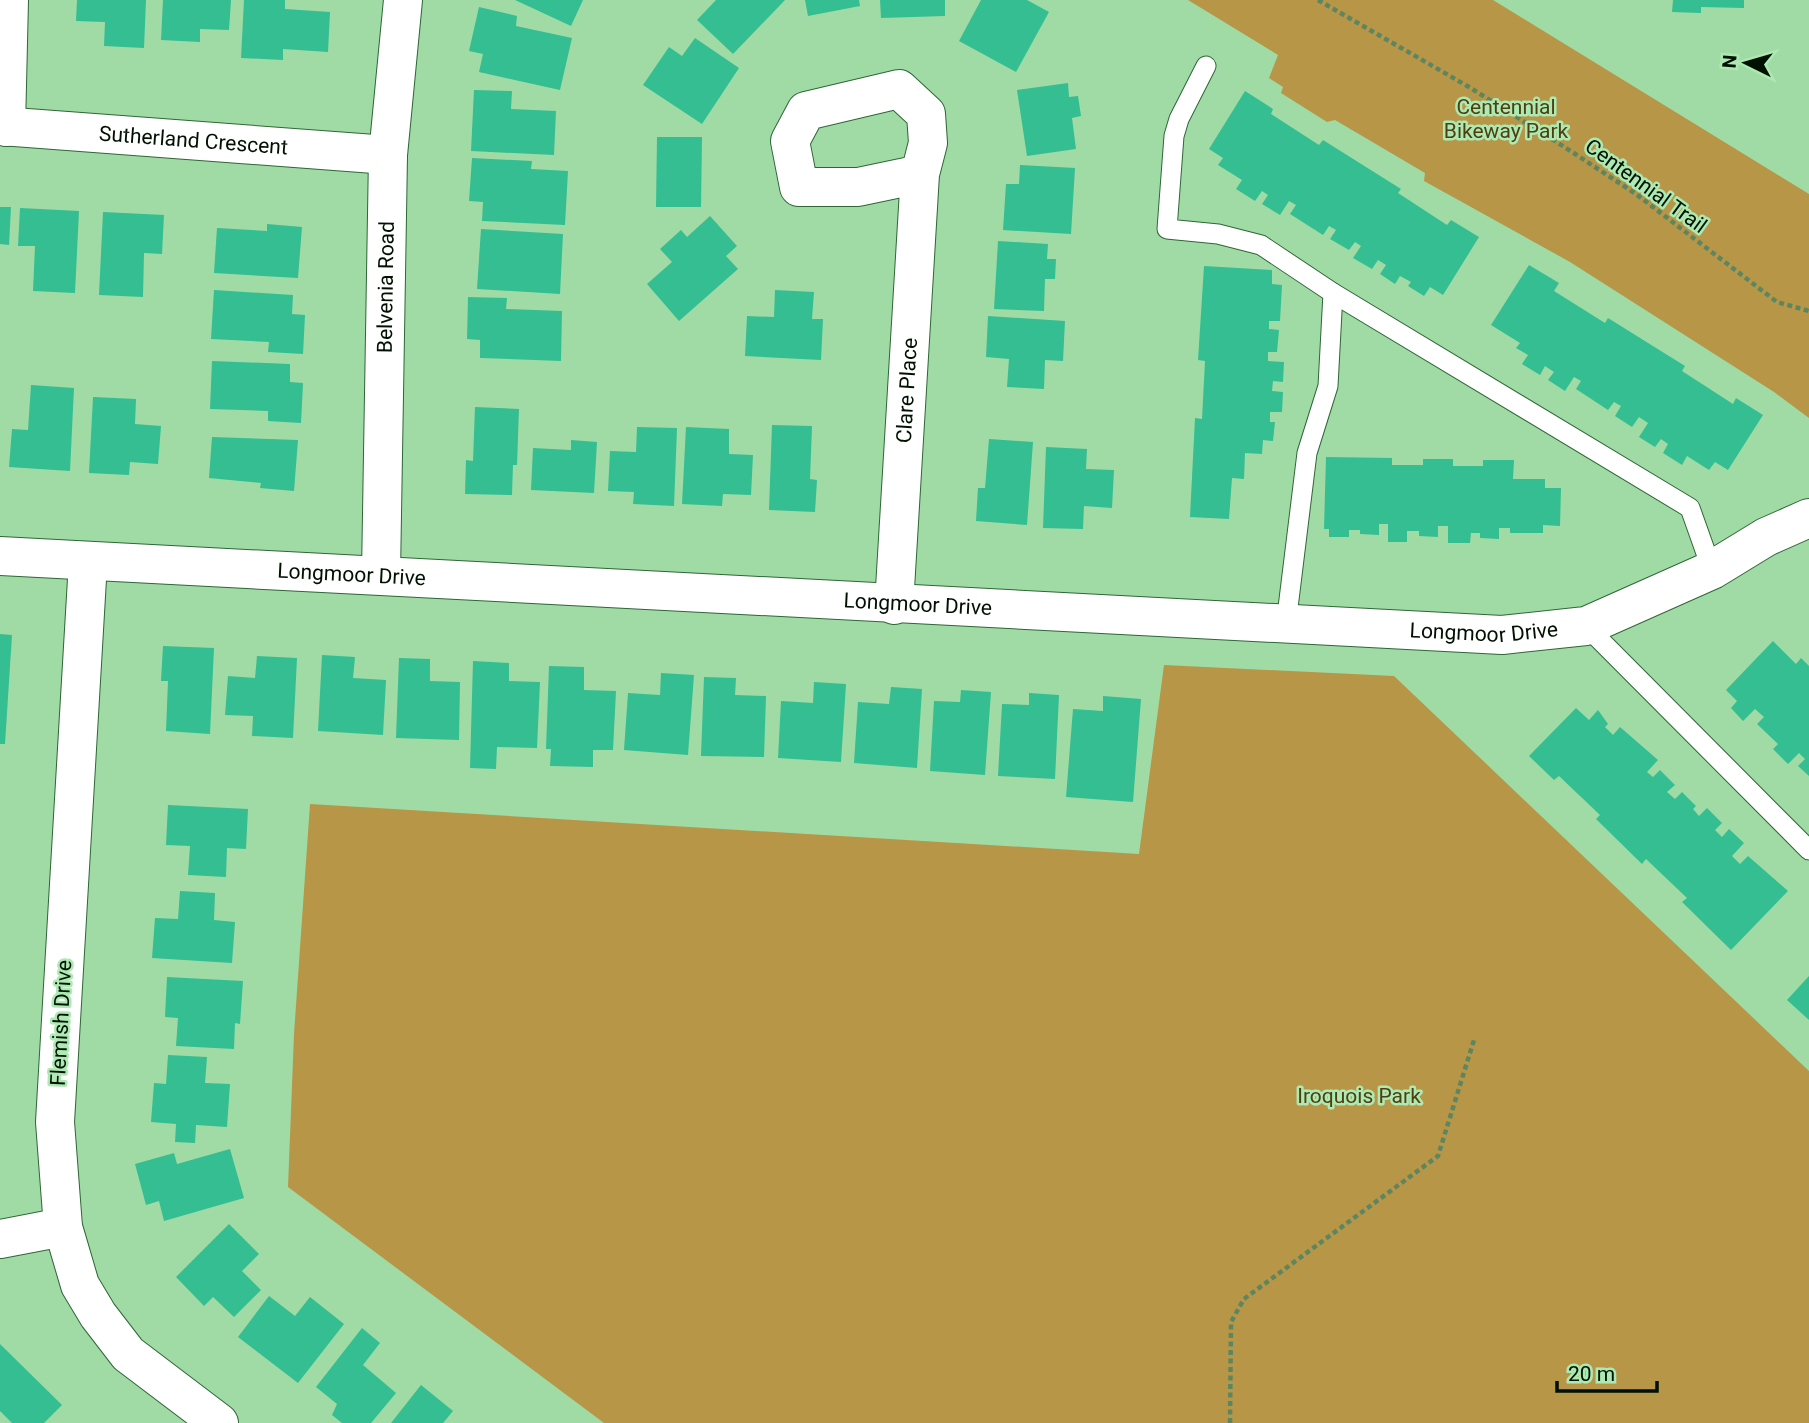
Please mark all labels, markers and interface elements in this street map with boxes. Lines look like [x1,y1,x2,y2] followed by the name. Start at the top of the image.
[1711,28,1781,98] north arrow
[1718,54,1742,69] text: N
[1444,95,1568,143] park label: Centennial Bikeway Park
[98,121,289,159] street label: Sutherland Crescent
[1581,134,1711,238] street label: Centennial Trail
[373,221,399,353] street label: Belvenia Road
[892,337,922,444] street label: Clare Place
[277,559,426,590] street label: Longmoor Drive
[843,588,993,620] street label: Longmoor Drive
[1409,617,1559,647] street label: Longmoor Drive
[46,959,76,1087] street label: Flemish Drive
[1297,1084,1421,1108] park label: Iroquois Park
[1557,1350,1657,1394] scale bar
[1568,1362,1615,1386] text: 20 m

